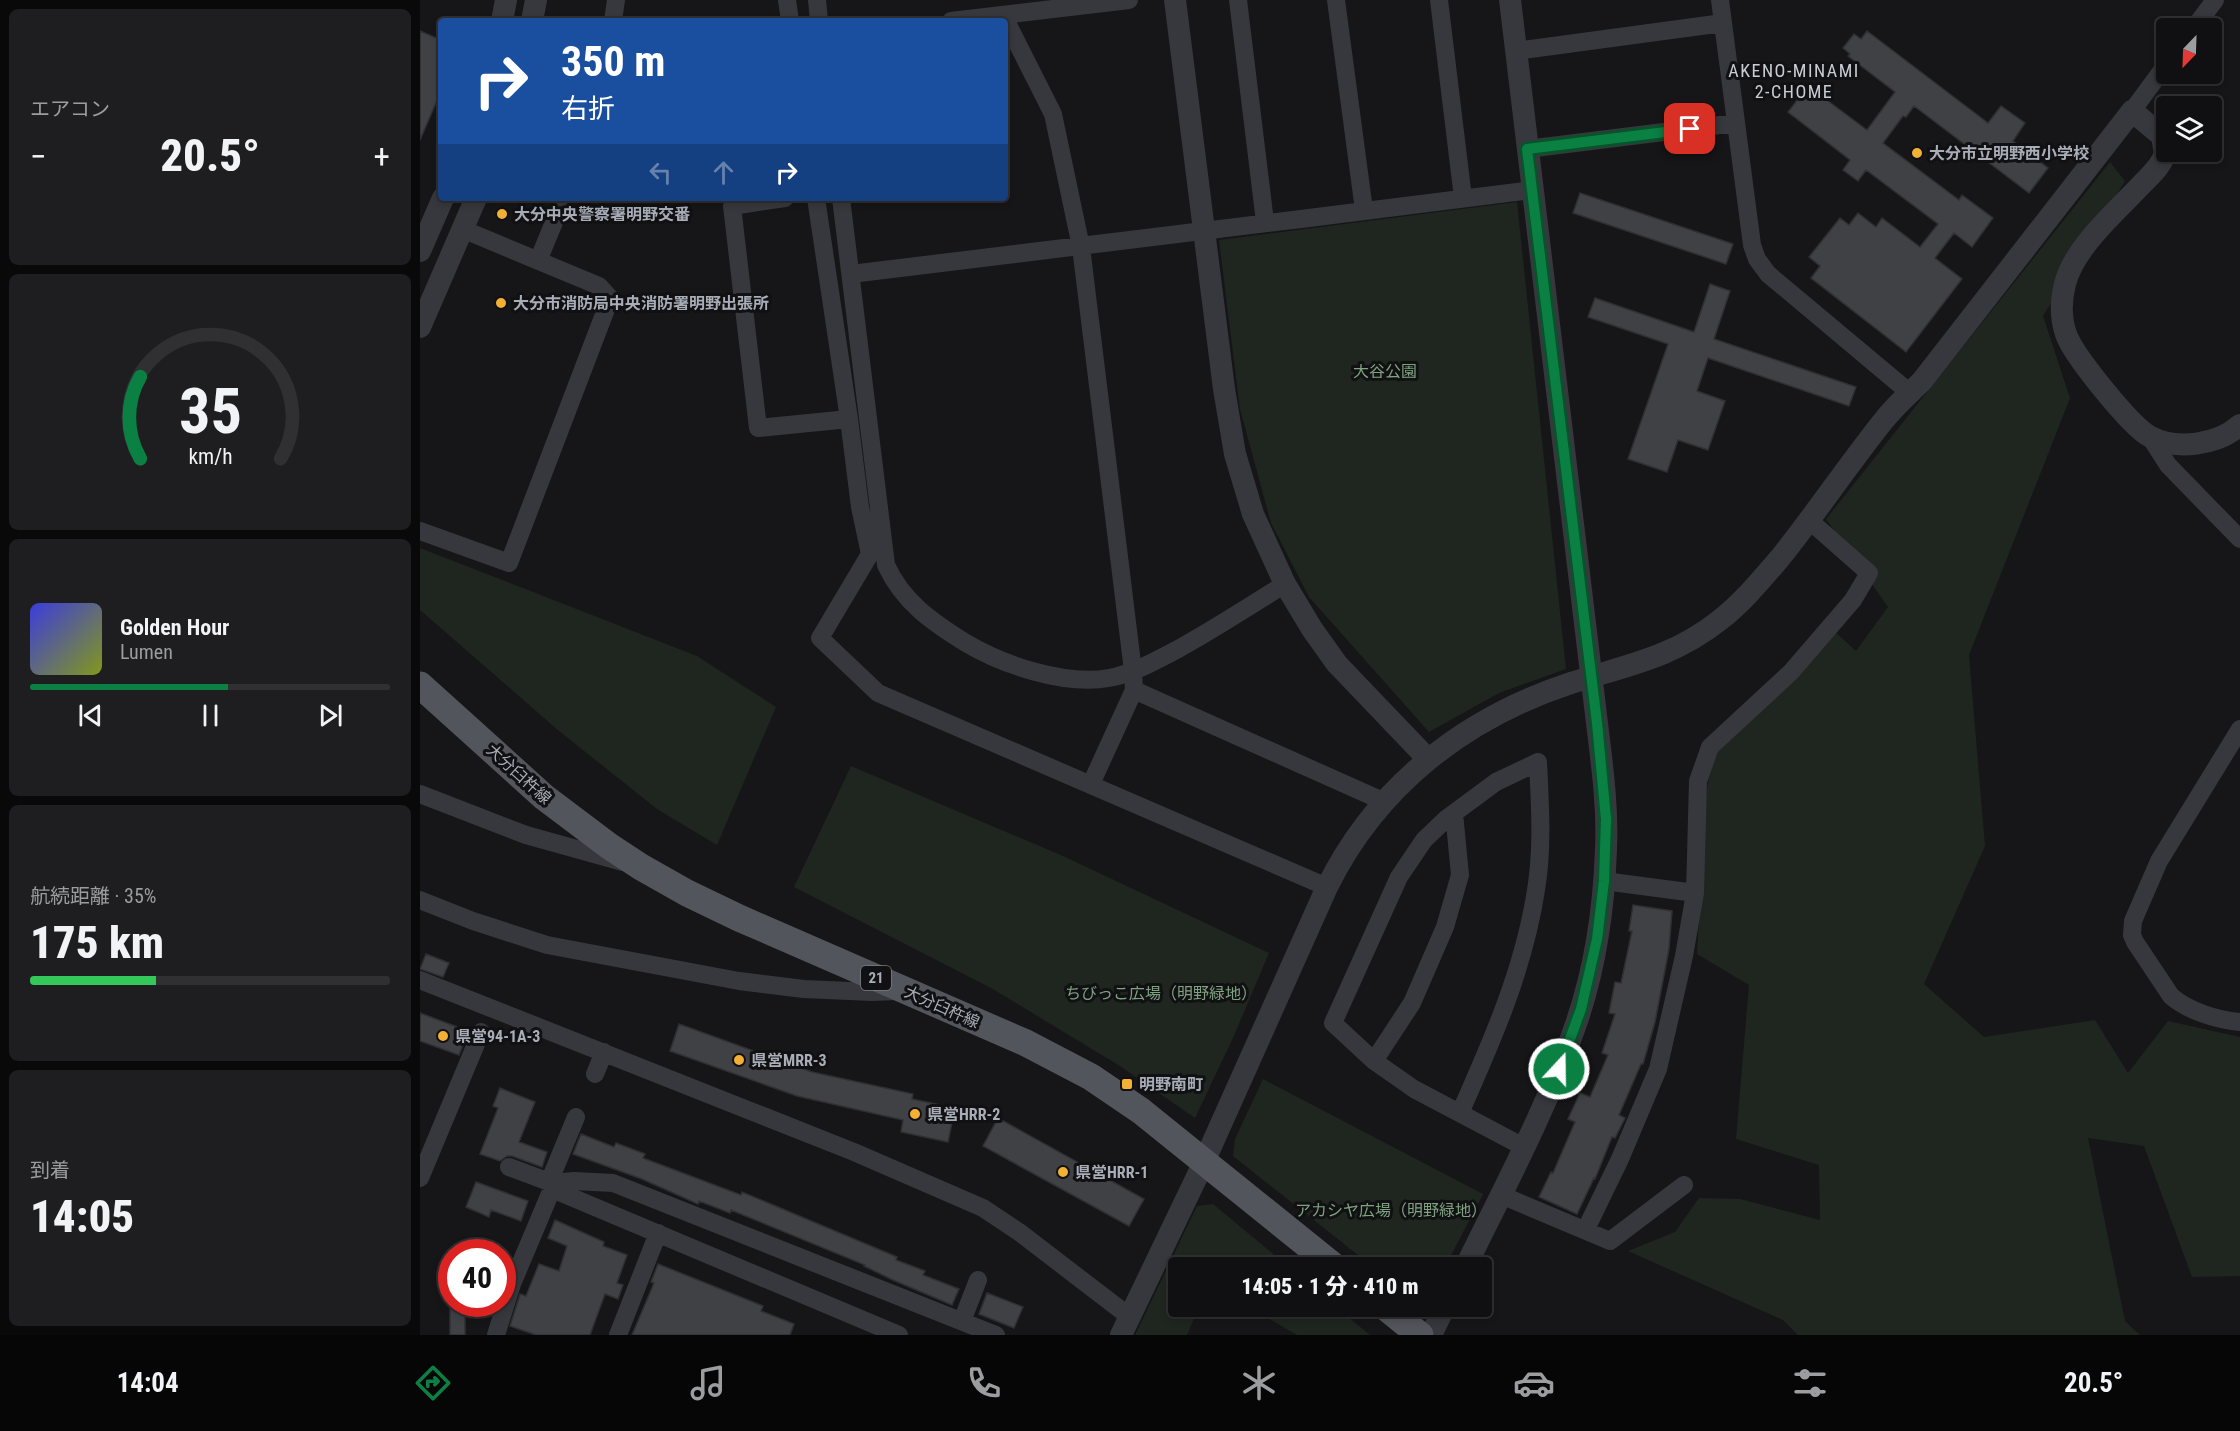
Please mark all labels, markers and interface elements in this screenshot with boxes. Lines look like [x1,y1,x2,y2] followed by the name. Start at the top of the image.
[2156,18,2222,84] north arrow
[2156,18,2222,162] map controls
[561,37,666,86] text: 350 m
[462,42,540,120] icon: right
[1728,60,1860,102] district label: AKENO-MINAMI 2-CHOME
[561,93,615,125] text: 右折
[2156,96,2222,162] button: layers
[30,97,110,121] text: エアコン
[1664,103,1715,154] pin
[1673,112,1706,145] icon: arrive
[160,129,260,182] text: 20.5°
[30,137,47,176] text: −
[374,137,390,176] text: +
[1929,144,2089,163] place label: 大分市立明野西小学校
[1910,146,1924,160] marker: 大分市立明野西小学校
[644,156,677,189] icon: left
[707,156,740,189] icon: ahead
[770,156,803,189] icon: right
[514,205,690,224] place label: 大分中央警察署明野交番
[495,207,509,221] marker: 大分中央警察署明野交番
[513,294,769,313] place label: 大分市消防局中央消防署明野出張所
[494,296,508,310] marker: 大分市消防局中央消防署明野出張所
[1353,362,1417,381] park label: 大谷公園
[178,375,242,448] text: 35
[188,445,232,470] text: km/h
[120,615,229,640] text: Golden Hour
[120,640,173,664] text: Lumen
[74,699,107,732] icon: previous
[194,699,227,732] icon: pause
[314,699,347,732] icon: next
[483,740,555,808] street label: 大分臼杵線
[30,884,156,908] text: 航続距離 · 35%
[30,916,164,969] text: 175 km
[861,966,891,990] road number: 21
[902,982,982,1032] street label: 大分臼杵線
[1065,984,1257,1003] park label: ちびっこ広場（明野緑地）
[455,1027,540,1046] place label: 県営94-1A-3
[436,1029,450,1043] marker: 県営94-1A-3
[1527,1037,1591,1101] position arrow
[751,1051,827,1070] place label: 県営MRR-3
[732,1053,746,1067] marker: 県営MRR-3
[1139,1075,1203,1094] place label: 明野南町
[1120,1077,1134,1091] marker: 明野南町
[927,1105,1000,1124] place label: 県営HRR-2
[908,1107,922,1121] marker: 県営HRR-2
[30,1158,70,1182] text: 到着
[1075,1163,1148,1182] place label: 県営HRR-1
[1056,1165,1070,1179] marker: 県営HRR-1
[30,1190,134,1243] text: 14:05
[1295,1201,1487,1220] park label: アカシヤ広場（明野緑地）
[438,1239,516,1317] speed limit sign: 40
[1241,1274,1419,1299] text: 14:05 · 1 分 · 410 m
[412,1362,454,1404] icon: directions
[687,1362,729,1404] icon: music
[963,1362,1005,1404] icon: phone
[1238,1362,1280,1404] icon: climate
[1513,1362,1555,1404] icon: car
[1789,1362,1831,1404] icon: filters
[117,1367,179,1399] text: 14:04
[2064,1367,2123,1399] text: 20.5°

